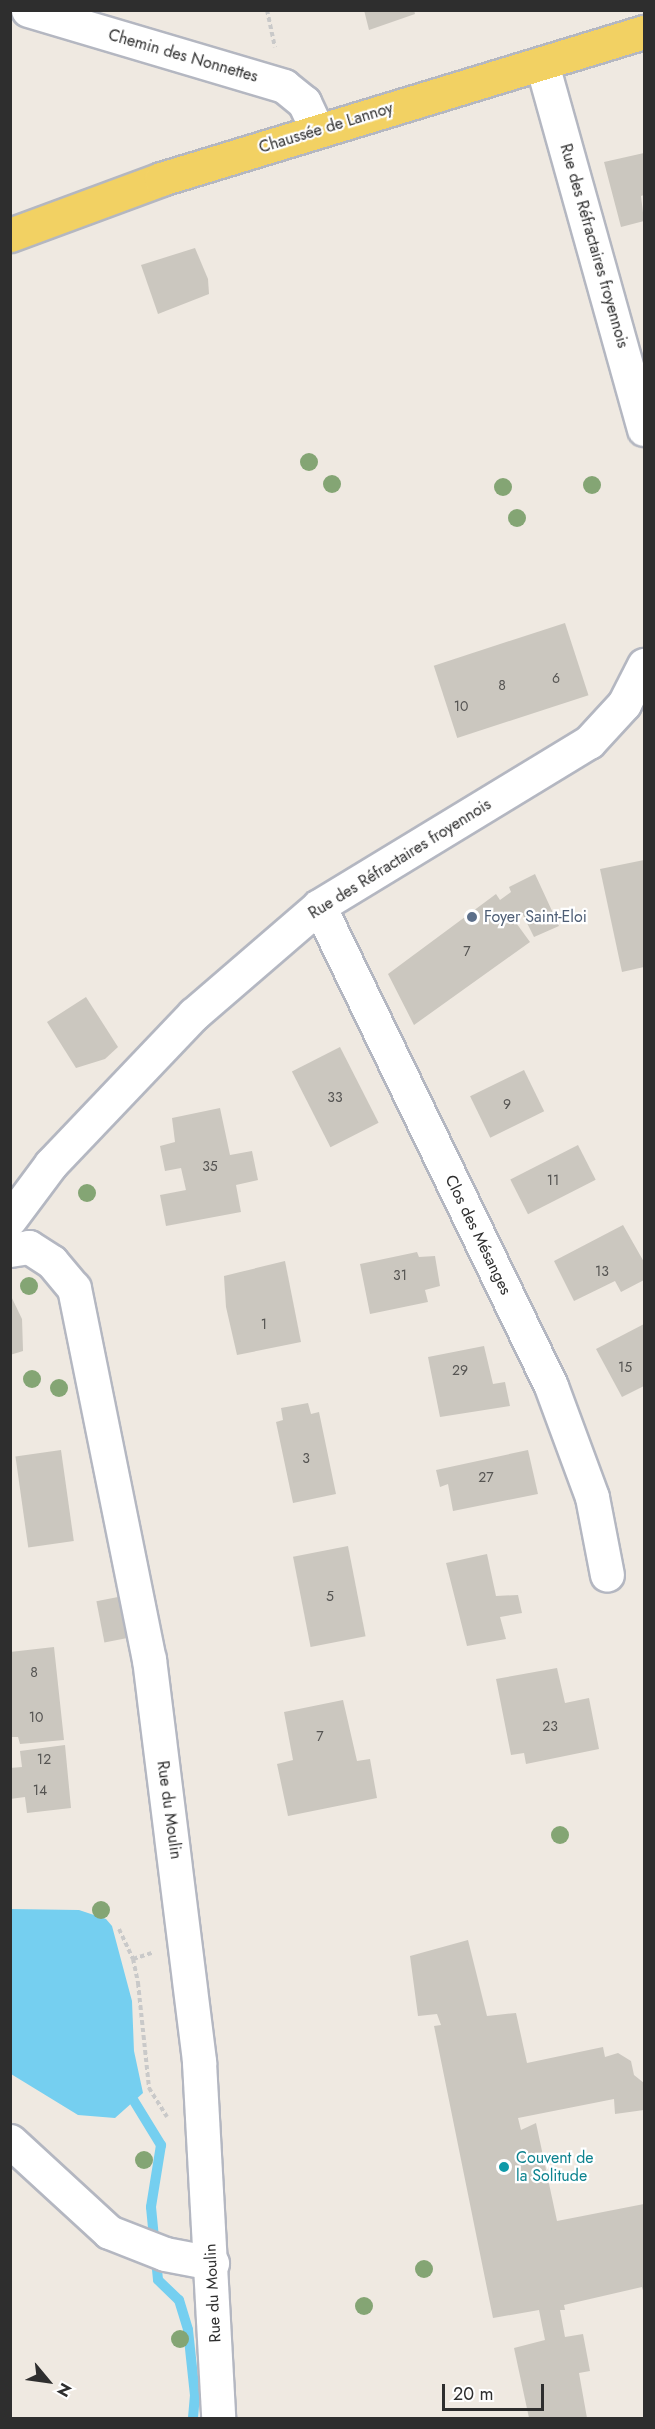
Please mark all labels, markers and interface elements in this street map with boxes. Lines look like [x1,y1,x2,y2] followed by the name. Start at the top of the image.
[106,25,260,87] street label: Chemin des Nonnettes
[257,98,395,158] street label: Chaussée de Lannoy
[556,142,632,350] street label: Rue des Réfractaires froyennois
[552,670,560,686] house number: 6
[498,677,506,693] house number: 8
[454,698,468,714] house number: 10
[305,795,495,923] street label: Rue des Réfractaires froyennois
[484,907,587,927] place label: Foyer Saint-Eloi
[465,910,479,924] marker: Foyer Saint-Eloi
[463,943,471,959] house number: 7
[327,1089,343,1105] house number: 33
[503,1096,511,1112] house number: 9
[202,1158,218,1174] house number: 35
[441,1172,515,1298] street label: Clos des Mésanges
[547,1172,559,1188] house number: 11
[595,1263,609,1279] house number: 13
[393,1267,407,1283] house number: 31
[261,1316,267,1332] house number: 1
[618,1359,632,1375] house number: 15
[452,1362,468,1378] house number: 29
[302,1450,310,1466] house number: 3
[478,1469,494,1485] house number: 27
[326,1588,334,1604] house number: 5
[30,1664,38,1680] house number: 8
[29,1709,43,1725] house number: 10
[542,1718,558,1734] house number: 23
[316,1728,324,1744] house number: 7
[37,1751,51,1767] house number: 12
[153,1760,185,1860] street label: Rue du Moulin
[33,1782,47,1798] house number: 14
[516,2148,594,2186] place label: Couvent de la Solitude
[497,2160,511,2174] marker: Couvent de la Solitude
[201,2243,225,2343] street label: Rue du Moulin
[18,2351,78,2411] north arrow
[445,2372,547,2410] scale bar
[51,2379,77,2401] text: N
[453,2381,493,2407] text: 20 m

